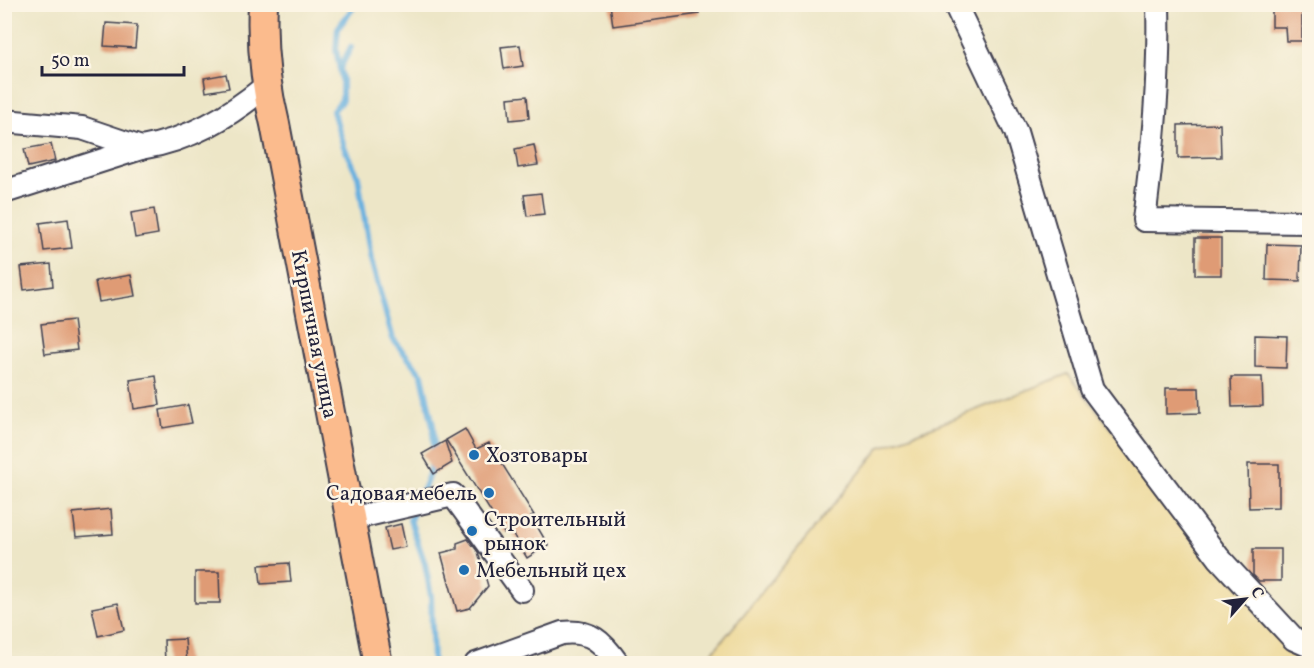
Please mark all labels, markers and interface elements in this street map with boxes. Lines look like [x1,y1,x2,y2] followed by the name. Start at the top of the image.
[42,39,184,77] scale bar
[51,49,90,74] text: 50 m
[283,247,344,421] street label: Кирпичная улица
[486,442,588,471] place label: Хозтовары
[467,448,481,462] marker: Хозтовары
[326,480,477,509] place label: Садовая мебель
[482,486,496,500] marker: Садовая мебель
[484,506,626,559] place label: Строительный рынок
[465,524,479,538] marker: Строительный рынок
[476,557,626,586] place label: Мебельный цех
[457,563,471,577] marker: Мебельный цех
[1215,569,1275,629] north arrow
[1244,583,1269,603] text: С

